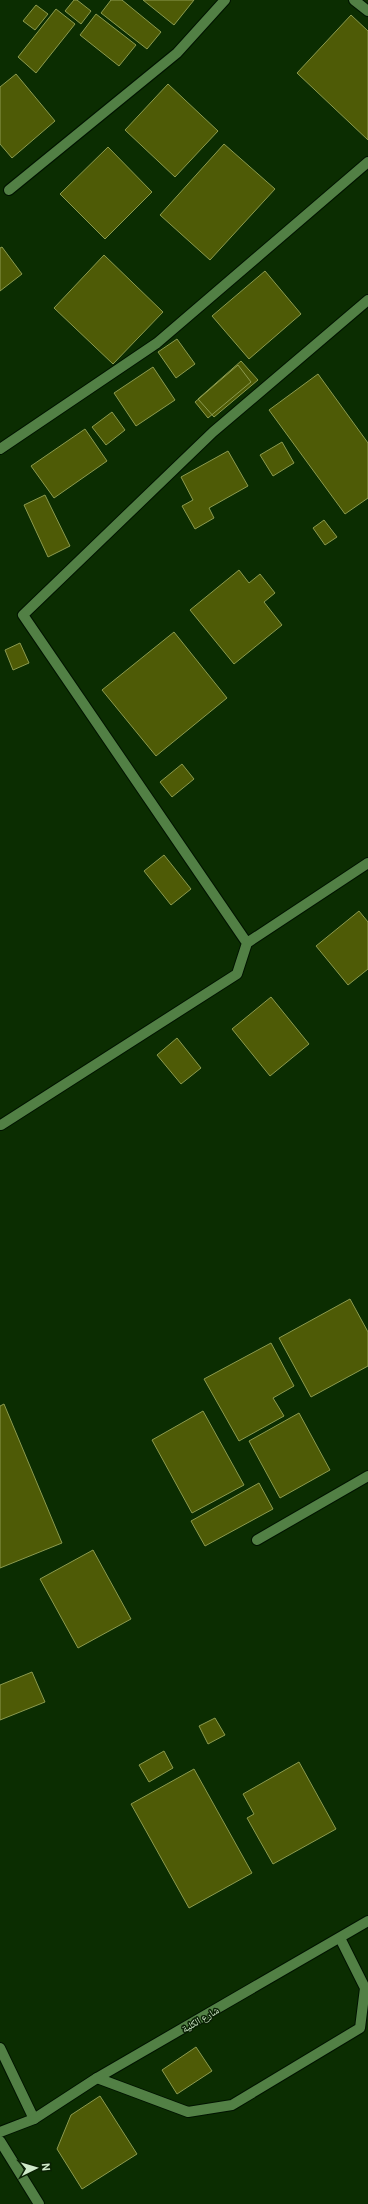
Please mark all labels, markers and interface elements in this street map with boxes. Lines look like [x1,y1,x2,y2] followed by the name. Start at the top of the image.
[180,2004,222,2035] street label: شارع الكلية
[16,2148,56,2188] north arrow
[39,2163,52,2172] text: N

